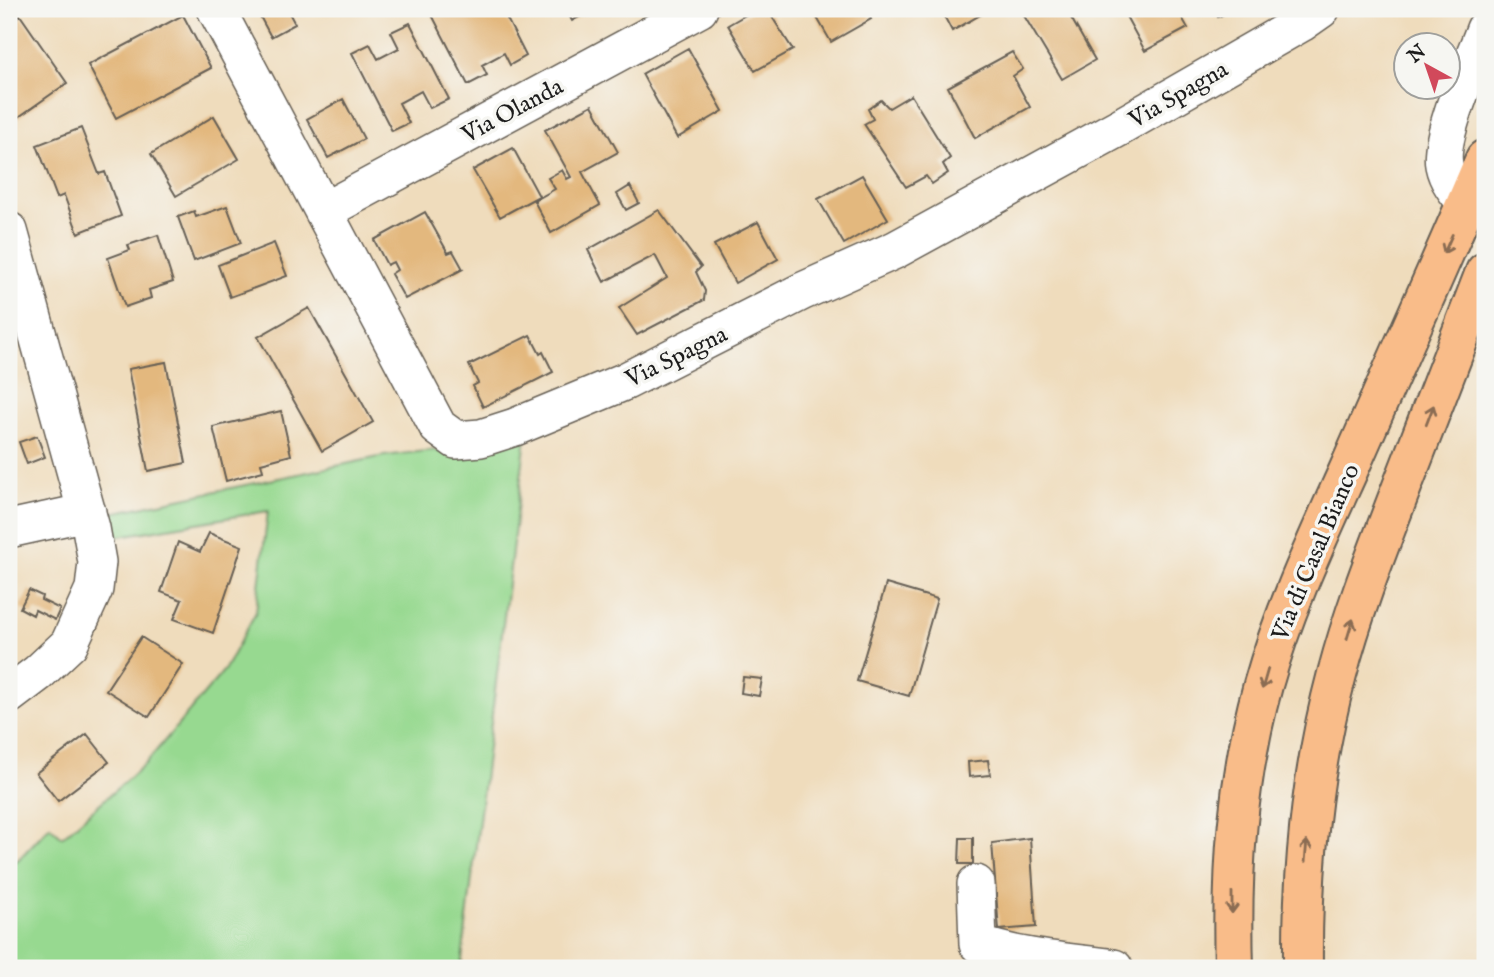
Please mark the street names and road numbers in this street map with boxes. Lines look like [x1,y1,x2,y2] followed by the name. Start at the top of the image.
[1123,54,1234,137] street label: Via Spagna
[456,71,569,151] street label: Via Olanda
[620,319,733,396] street label: Via Spagna
[1265,459,1368,647] street label: Via di Casal Bianco

